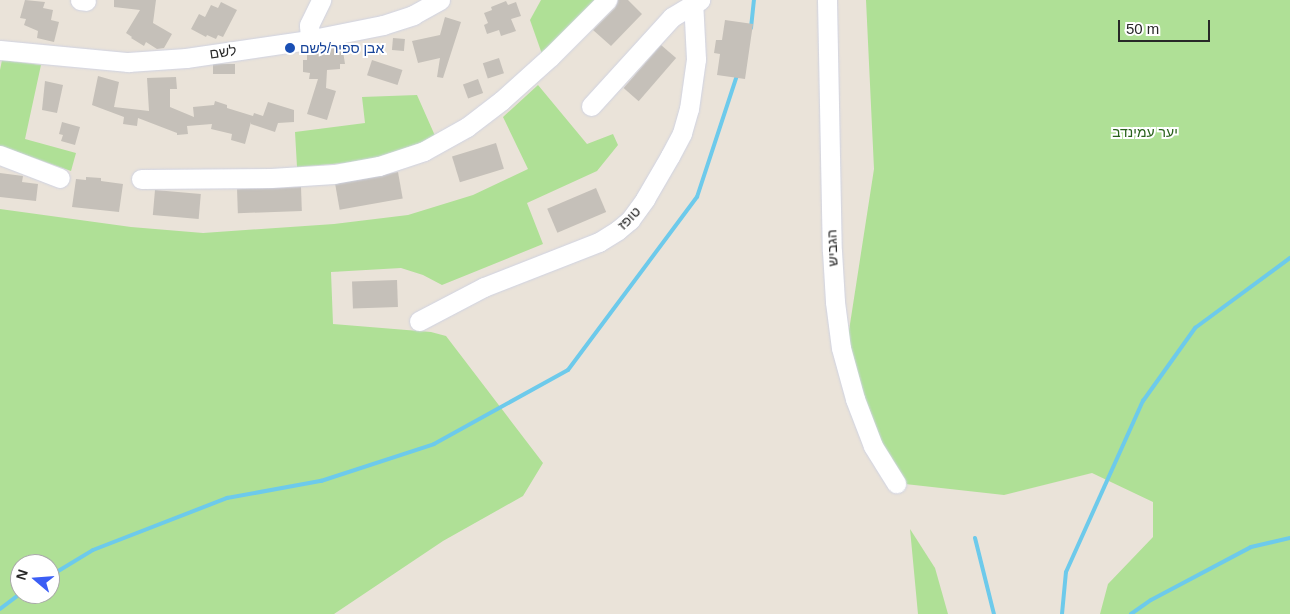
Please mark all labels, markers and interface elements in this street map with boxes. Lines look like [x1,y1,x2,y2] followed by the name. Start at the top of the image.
[1120,10,1212,42] scale bar
[1126,20,1159,37] text: 50 m
[300,40,384,56] place label: אבן ספיר/לשם
[208,42,238,62] street label: לשם
[284,42,296,54] marker: אבן ספיר/לשם
[1112,124,1178,140] park label: יער עמינדב
[614,203,644,233] street label: טופז
[823,229,841,267] street label: הגביש
[10,554,60,604] north arrow
[13,567,31,582] text: N

